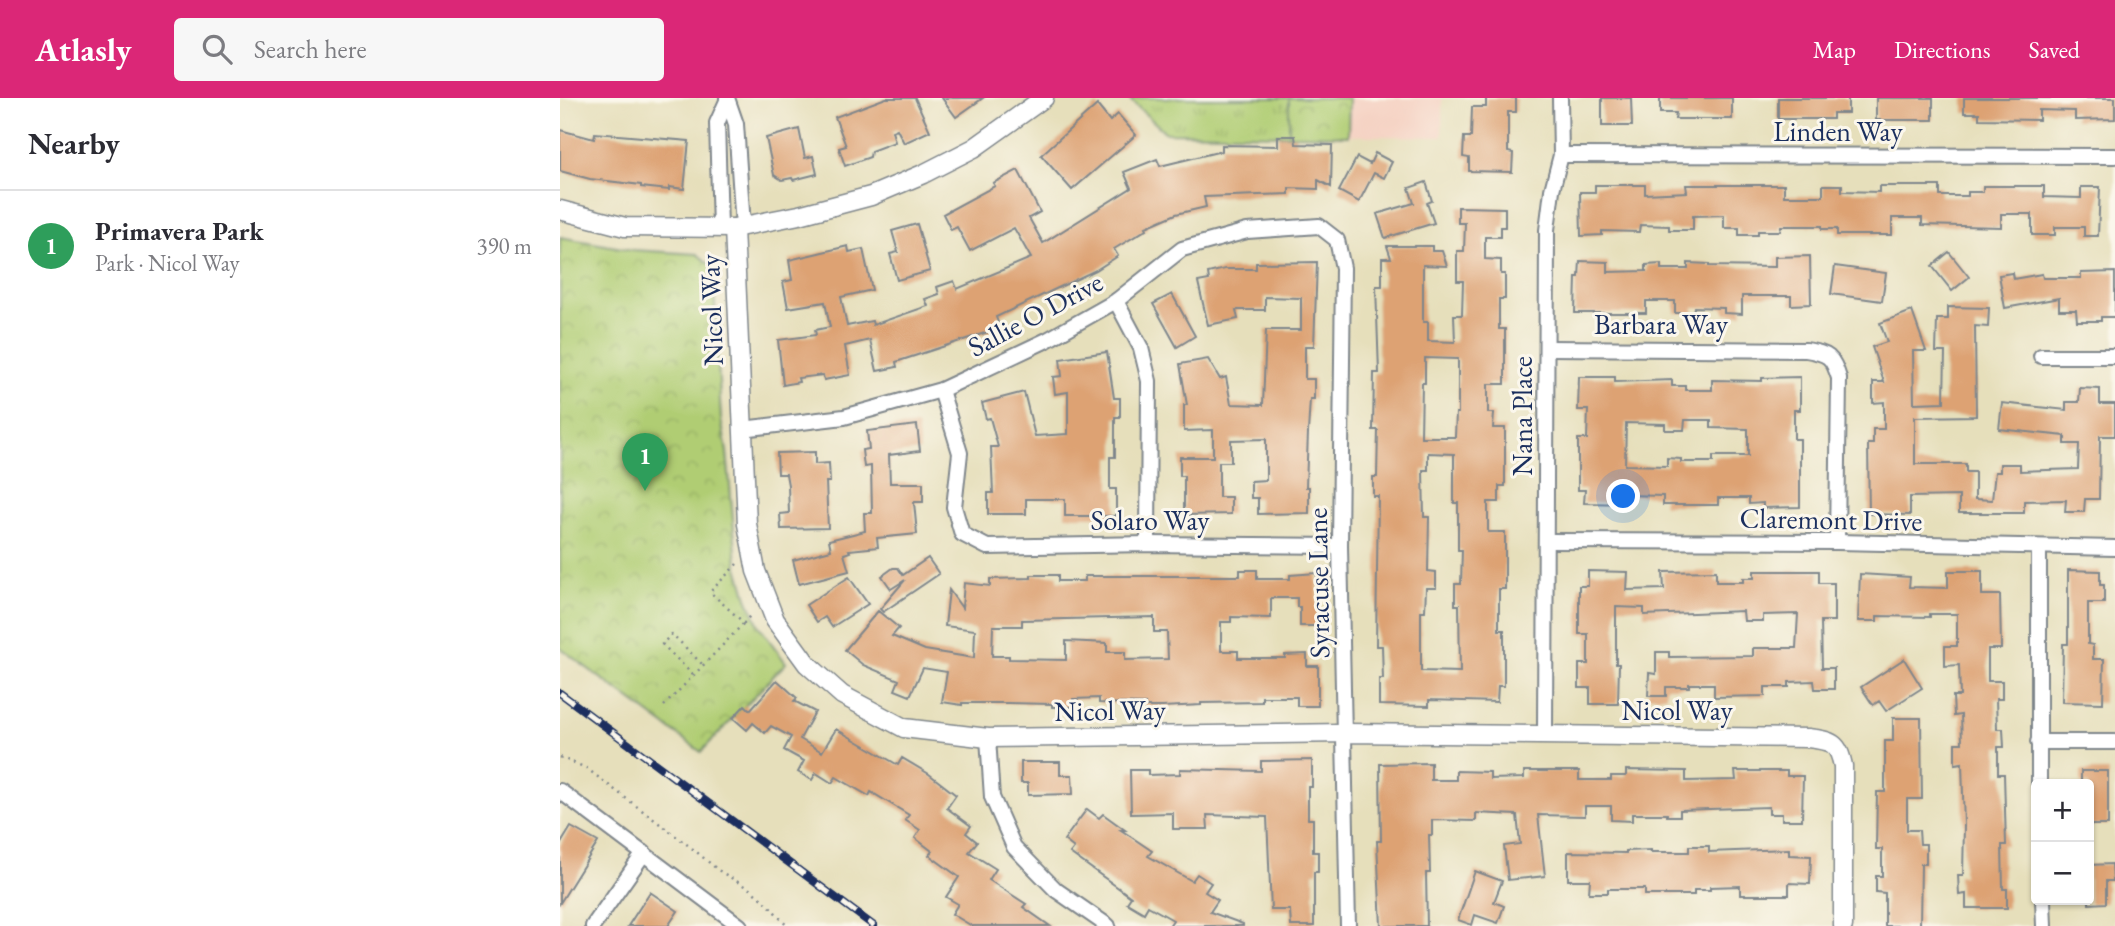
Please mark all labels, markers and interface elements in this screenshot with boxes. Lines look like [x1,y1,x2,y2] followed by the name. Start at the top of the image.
[174,18,664,81] search box
[35,28,132,71] text: Atlasly
[198,30,236,68] icon: search
[254,32,367,66] text: Search here
[1813,34,1856,65] text: Map
[1894,34,1991,65] text: Directions
[2029,34,2080,65] text: Saved
[1773,113,1903,149] street label: Linden Way
[28,124,120,163] text: Nearby
[95,214,264,248] text: Primavera Park
[45,231,57,261] text: 1
[476,231,532,261] text: 390 m
[95,248,240,278] text: Park · Nicol Way
[691,253,731,366] street label: Nicol Way
[961,263,1109,365] street label: Sallie O Drive
[1594,306,1729,342] street label: Barbara Way
[1504,356,1540,476] street label: Nana Place
[622,433,668,491] pin: 1
[1606,479,1640,513] your location
[1739,499,1923,539] street label: Claremont Drive
[1090,502,1210,538] street label: Solaro Way
[1299,507,1337,659] street label: Syracuse Lane
[1054,691,1167,729] street label: Nicol Way
[1621,692,1734,728] street label: Nicol Way
[2031,779,2094,905] map controls
[2031,779,2094,842] button: +
[2031,842,2094,905] button: −

